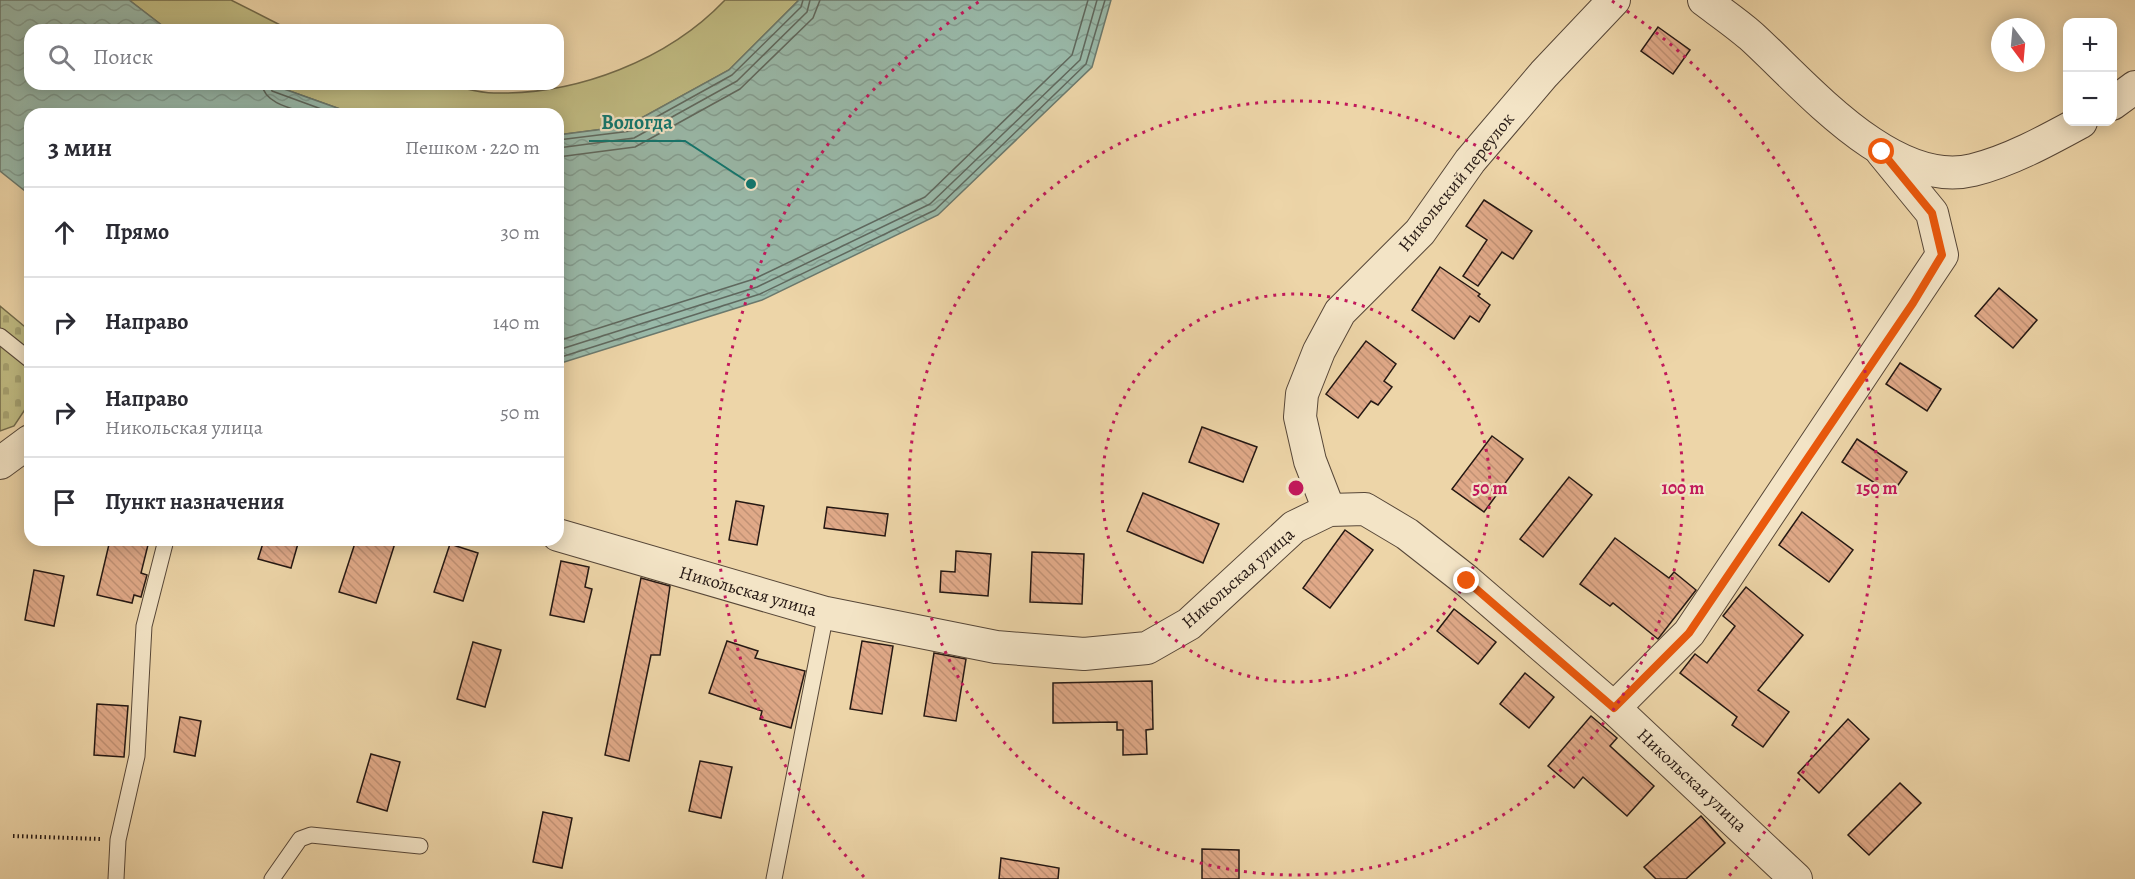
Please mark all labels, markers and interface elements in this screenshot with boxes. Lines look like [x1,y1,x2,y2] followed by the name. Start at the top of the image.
[1991,18,2045,72] north arrow
[2063,18,2117,126] map controls
[2063,18,2117,72] button: +
[24,24,564,90] search box
[45,41,78,74] icon: search
[93,42,153,72] text: Поиск
[2063,72,2117,126] button: −
[589,103,685,141] callout: Вологда
[1392,107,1520,257] street label: Никольский переулок
[601,109,673,136] text: Вологда
[48,130,112,165] text: 3 мин
[405,134,540,161] text: Пешком · 220 m
[1868,138,1894,164] route start
[48,216,81,249] icon: ahead
[105,217,169,247] text: Прямо
[500,219,540,246] text: 30 m
[48,306,81,339] icon: right
[105,307,188,337] text: Направо
[493,309,540,336] text: 140 m
[105,384,188,414] text: Направо
[48,396,81,429] icon: right
[500,399,540,426] text: 50 m
[105,414,263,441] text: Никольская улица
[1473,476,1507,500] text: 50 m
[1662,476,1704,500] text: 100 m
[1856,476,1898,500] text: 150 m
[1286,478,1306,498] centre of rings
[48,486,81,519] icon: arrive
[105,487,284,517] text: Пункт назначения
[1176,522,1300,634] street label: Никольская улица
[676,560,820,622] street label: Никольская улица
[1453,567,1479,593] route end
[1632,723,1753,838] street label: Никольская улица

